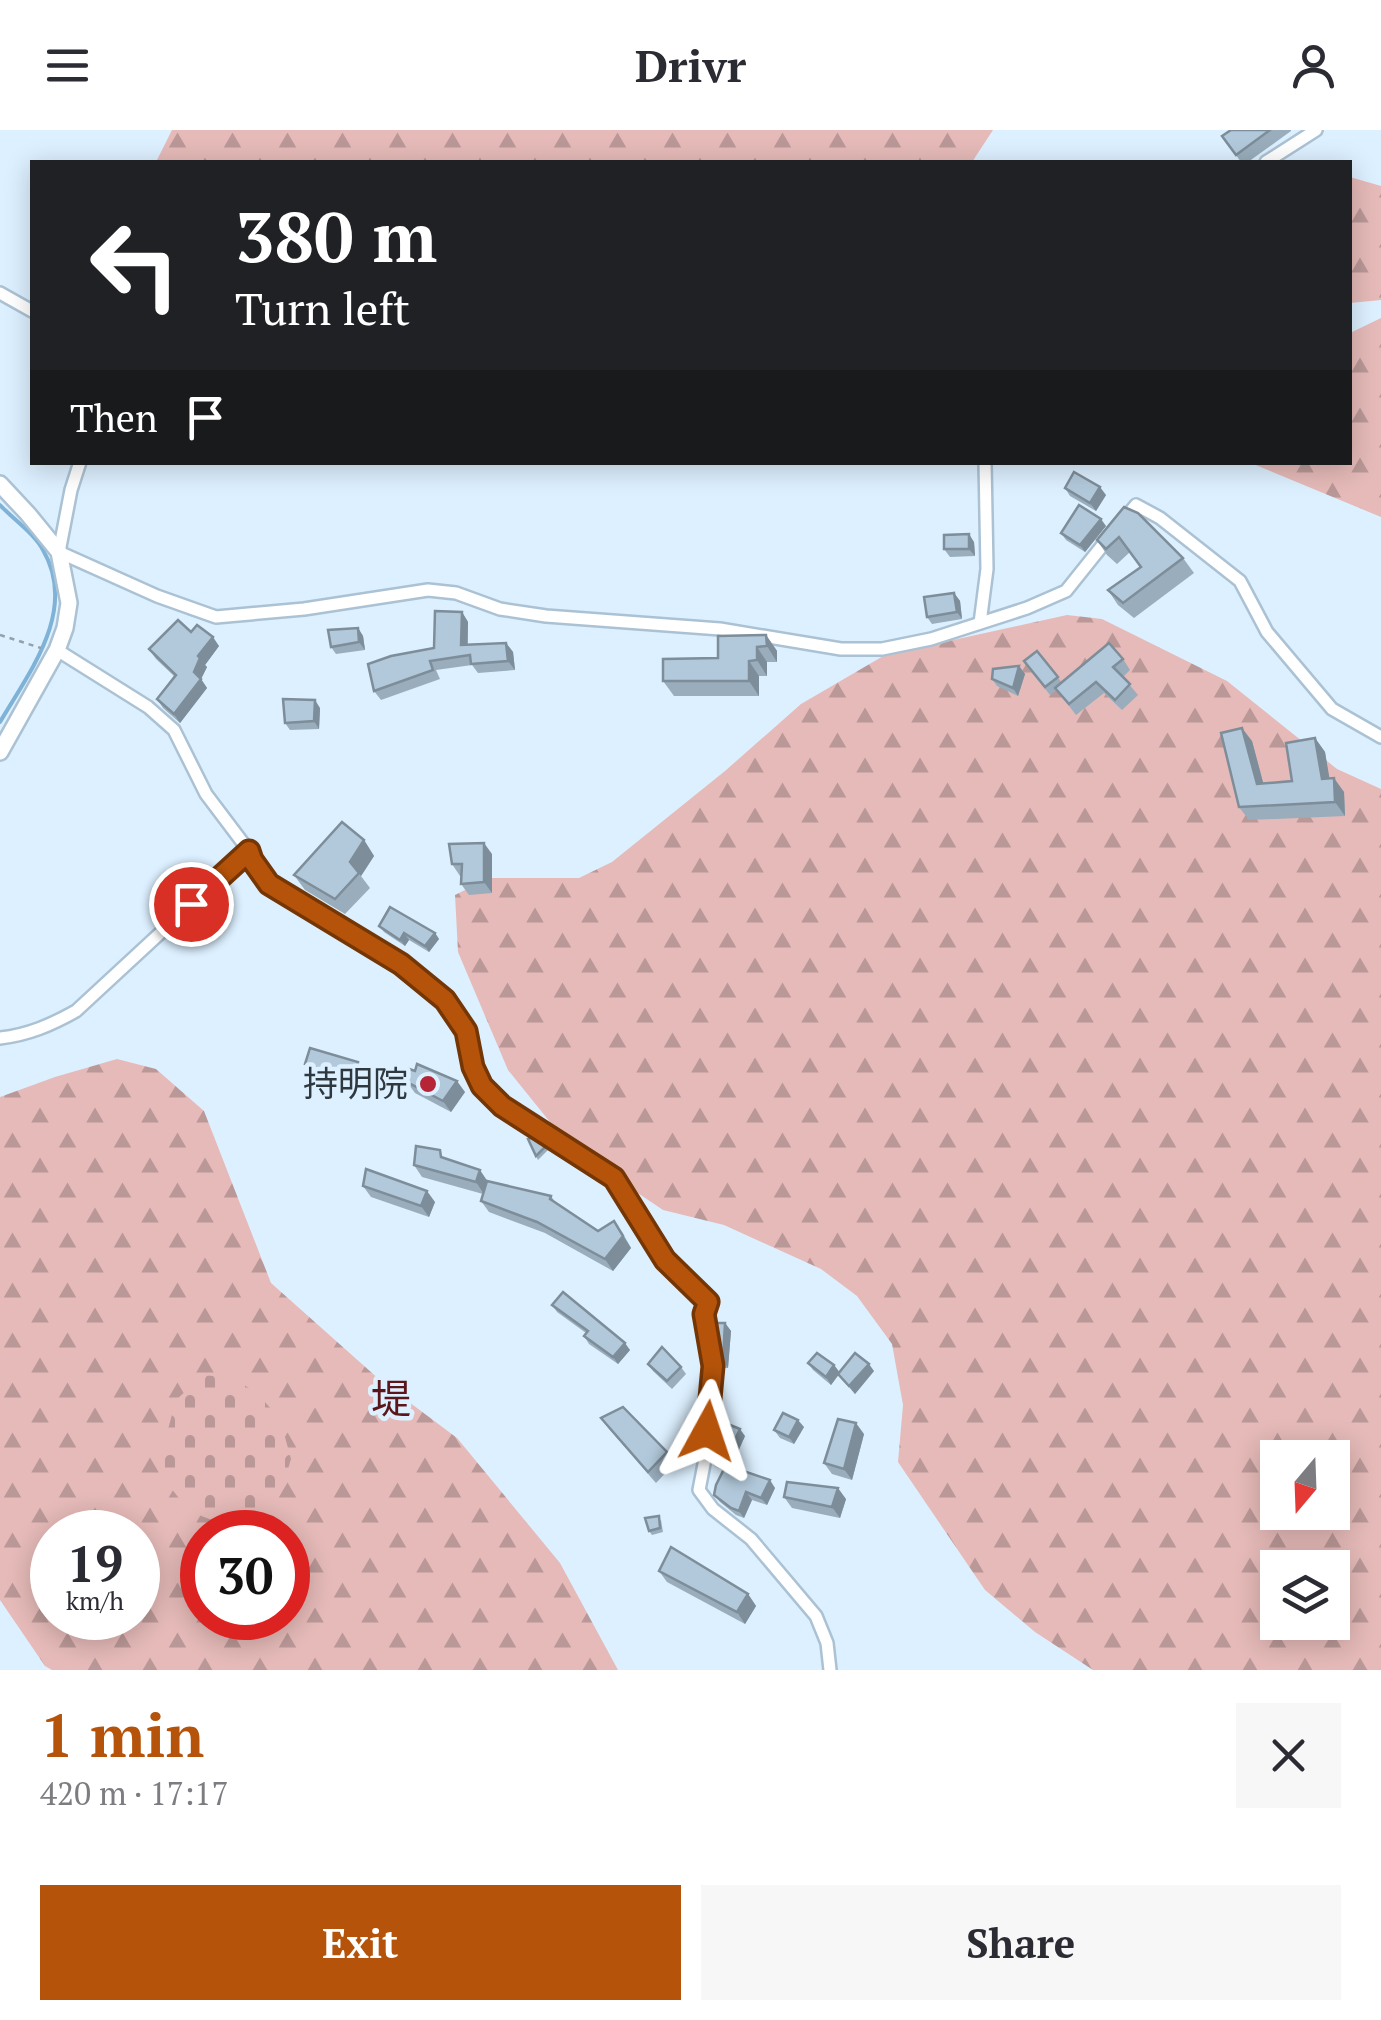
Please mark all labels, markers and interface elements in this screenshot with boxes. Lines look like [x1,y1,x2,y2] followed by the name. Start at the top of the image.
[635,35,746,95] text: Drivr
[40,38,95,93] icon: menu
[1286,38,1341,93] icon: person
[235,189,437,282] text: 380 m
[70,200,200,330] icon: left
[235,278,410,338] text: Turn left
[178,390,233,445] icon: arrive
[70,393,158,443] text: Then
[149,862,234,947] pin
[164,877,219,932] icon: arrive
[303,1060,408,1106] place label: 持明院
[417,1073,439,1095] marker: 持明院
[371,1371,411,1424] district label: 堤
[655,1379,759,1483] position arrow
[1260,1440,1350,1530] north arrow
[1260,1440,1350,1640] map controls
[180,1510,310,1640] speed limit sign: 30
[67,1530,123,1596] text: 19
[1260,1550,1350,1640] button: layers
[66,1584,124,1617] text: km/h
[40,1695,204,1774] text: 1 min
[1236,1703,1341,1808] button: close
[40,1772,228,1814] text: 420 m · 17:17
[40,1885,681,2000] button: Exit
[701,1885,1341,2000] button: Share

